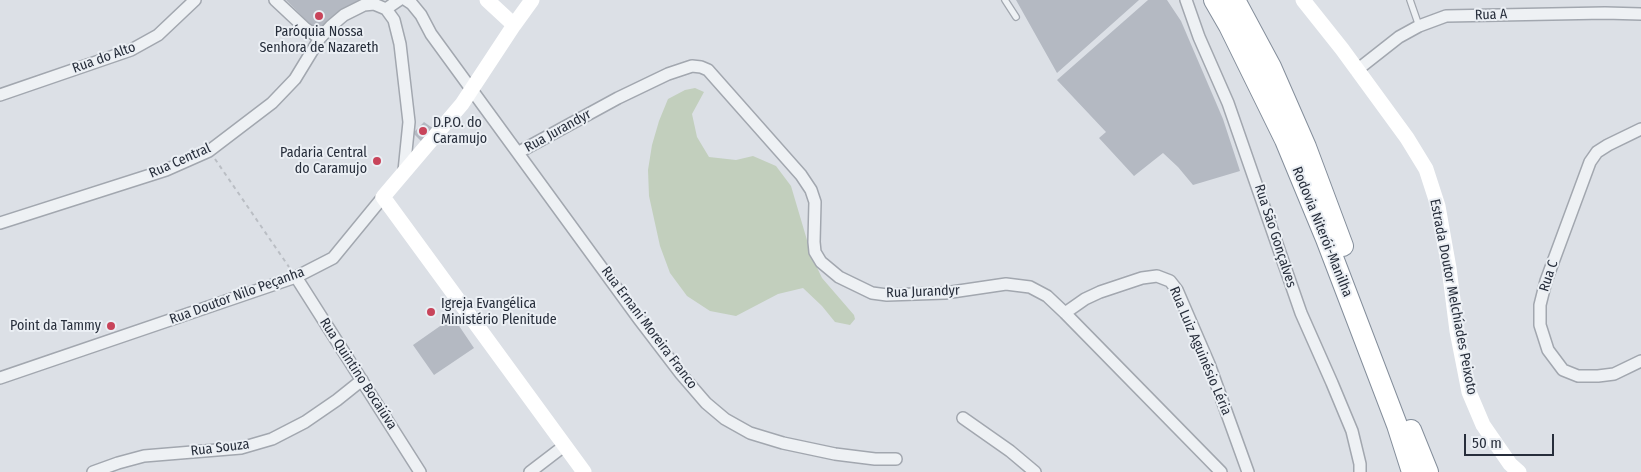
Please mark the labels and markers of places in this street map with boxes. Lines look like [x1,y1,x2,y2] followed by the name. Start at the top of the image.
[313,10,325,22] marker: Paróquia Nossa Senhora de Nazareth
[259,24,379,56] place label: Paróquia Nossa Senhora de Nazareth
[433,115,487,148] place label: D.P.O. do Caramujo
[417,125,429,137] marker: D.P.O. do Caramujo
[280,145,367,178] place label: Padaria Central do Caramujo
[371,155,383,167] marker: Padaria Central do Caramujo
[441,296,557,328] place label: Igreja Evangélica Ministério Plenitude
[425,306,437,318] marker: Igreja Evangélica Ministério Plenitude
[10,318,101,334] place label: Point da Tammy
[105,320,117,332] marker: Point da Tammy

